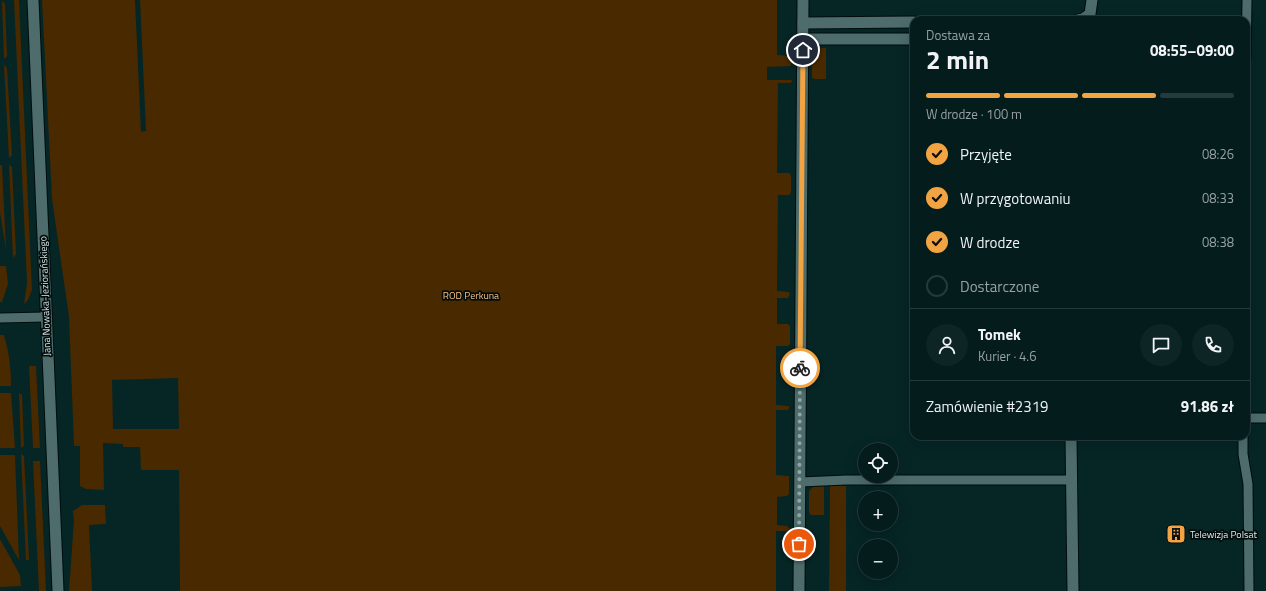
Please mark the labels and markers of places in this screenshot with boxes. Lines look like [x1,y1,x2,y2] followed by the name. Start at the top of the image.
[786,33,820,67] pin
[1165,523,1187,545] building icon: Telewizja Polsat
[782,527,816,561] pin
[1190,527,1258,542] place label: Telewizja Polsat

